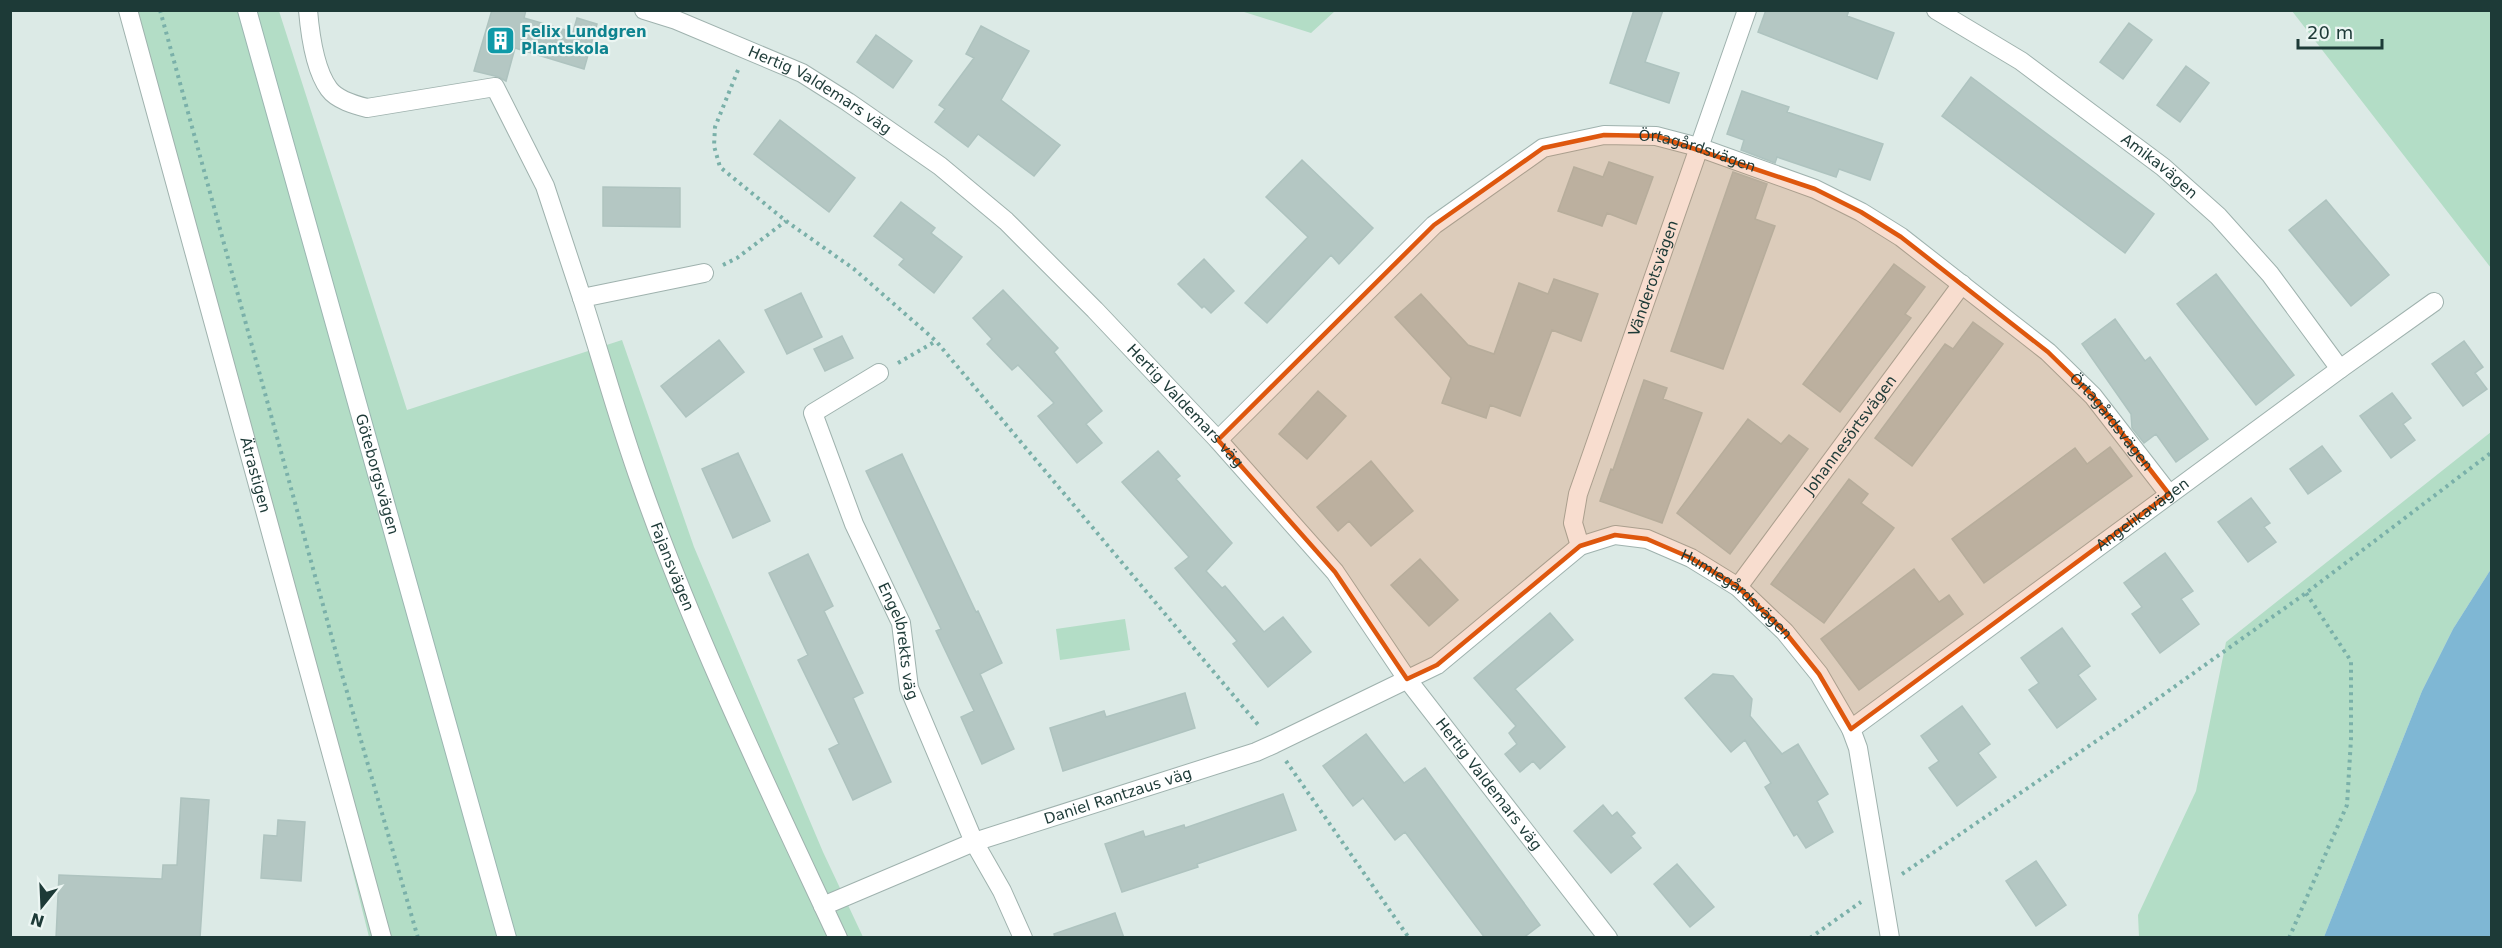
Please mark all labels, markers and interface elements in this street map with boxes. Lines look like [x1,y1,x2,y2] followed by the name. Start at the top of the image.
[2298,12,2382,50] scale bar
[2307,22,2353,43] text: 20 m
[521,23,647,58] place label: Felix Lundgren Plantskola
[484,25,516,57] building icon: Felix Lundgren Plantskola
[746,42,895,138] street label: Hertig Valdemars väg
[1639,126,1758,176] street label: Örtagårdsvägen
[2118,130,2201,202] street label: Amikavägen
[1625,218,1682,339] street label: Vänderotsvägen
[1123,340,1247,471] street label: Hertig Valdemars väg
[2066,368,2157,474] street label: Örtagårdsvägen
[1800,372,1900,499] street label: Johannesörtsvägen
[352,412,402,536] street label: Göteborgsvägen
[236,435,274,515] street label: Ätrastigen
[2093,474,2193,555] street label: Angelikavägen
[647,520,698,614] street label: Fajansvägen
[1678,546,1796,643] street label: Humlegårdsvägen
[874,580,922,703] street label: Engelbrekts väg
[1432,715,1546,854] street label: Hertig Valdemars väg
[1042,764,1194,828] street label: Daniel Rantzaus väg
[12,876,72,936] north arrow
[28,909,47,931] text: N

